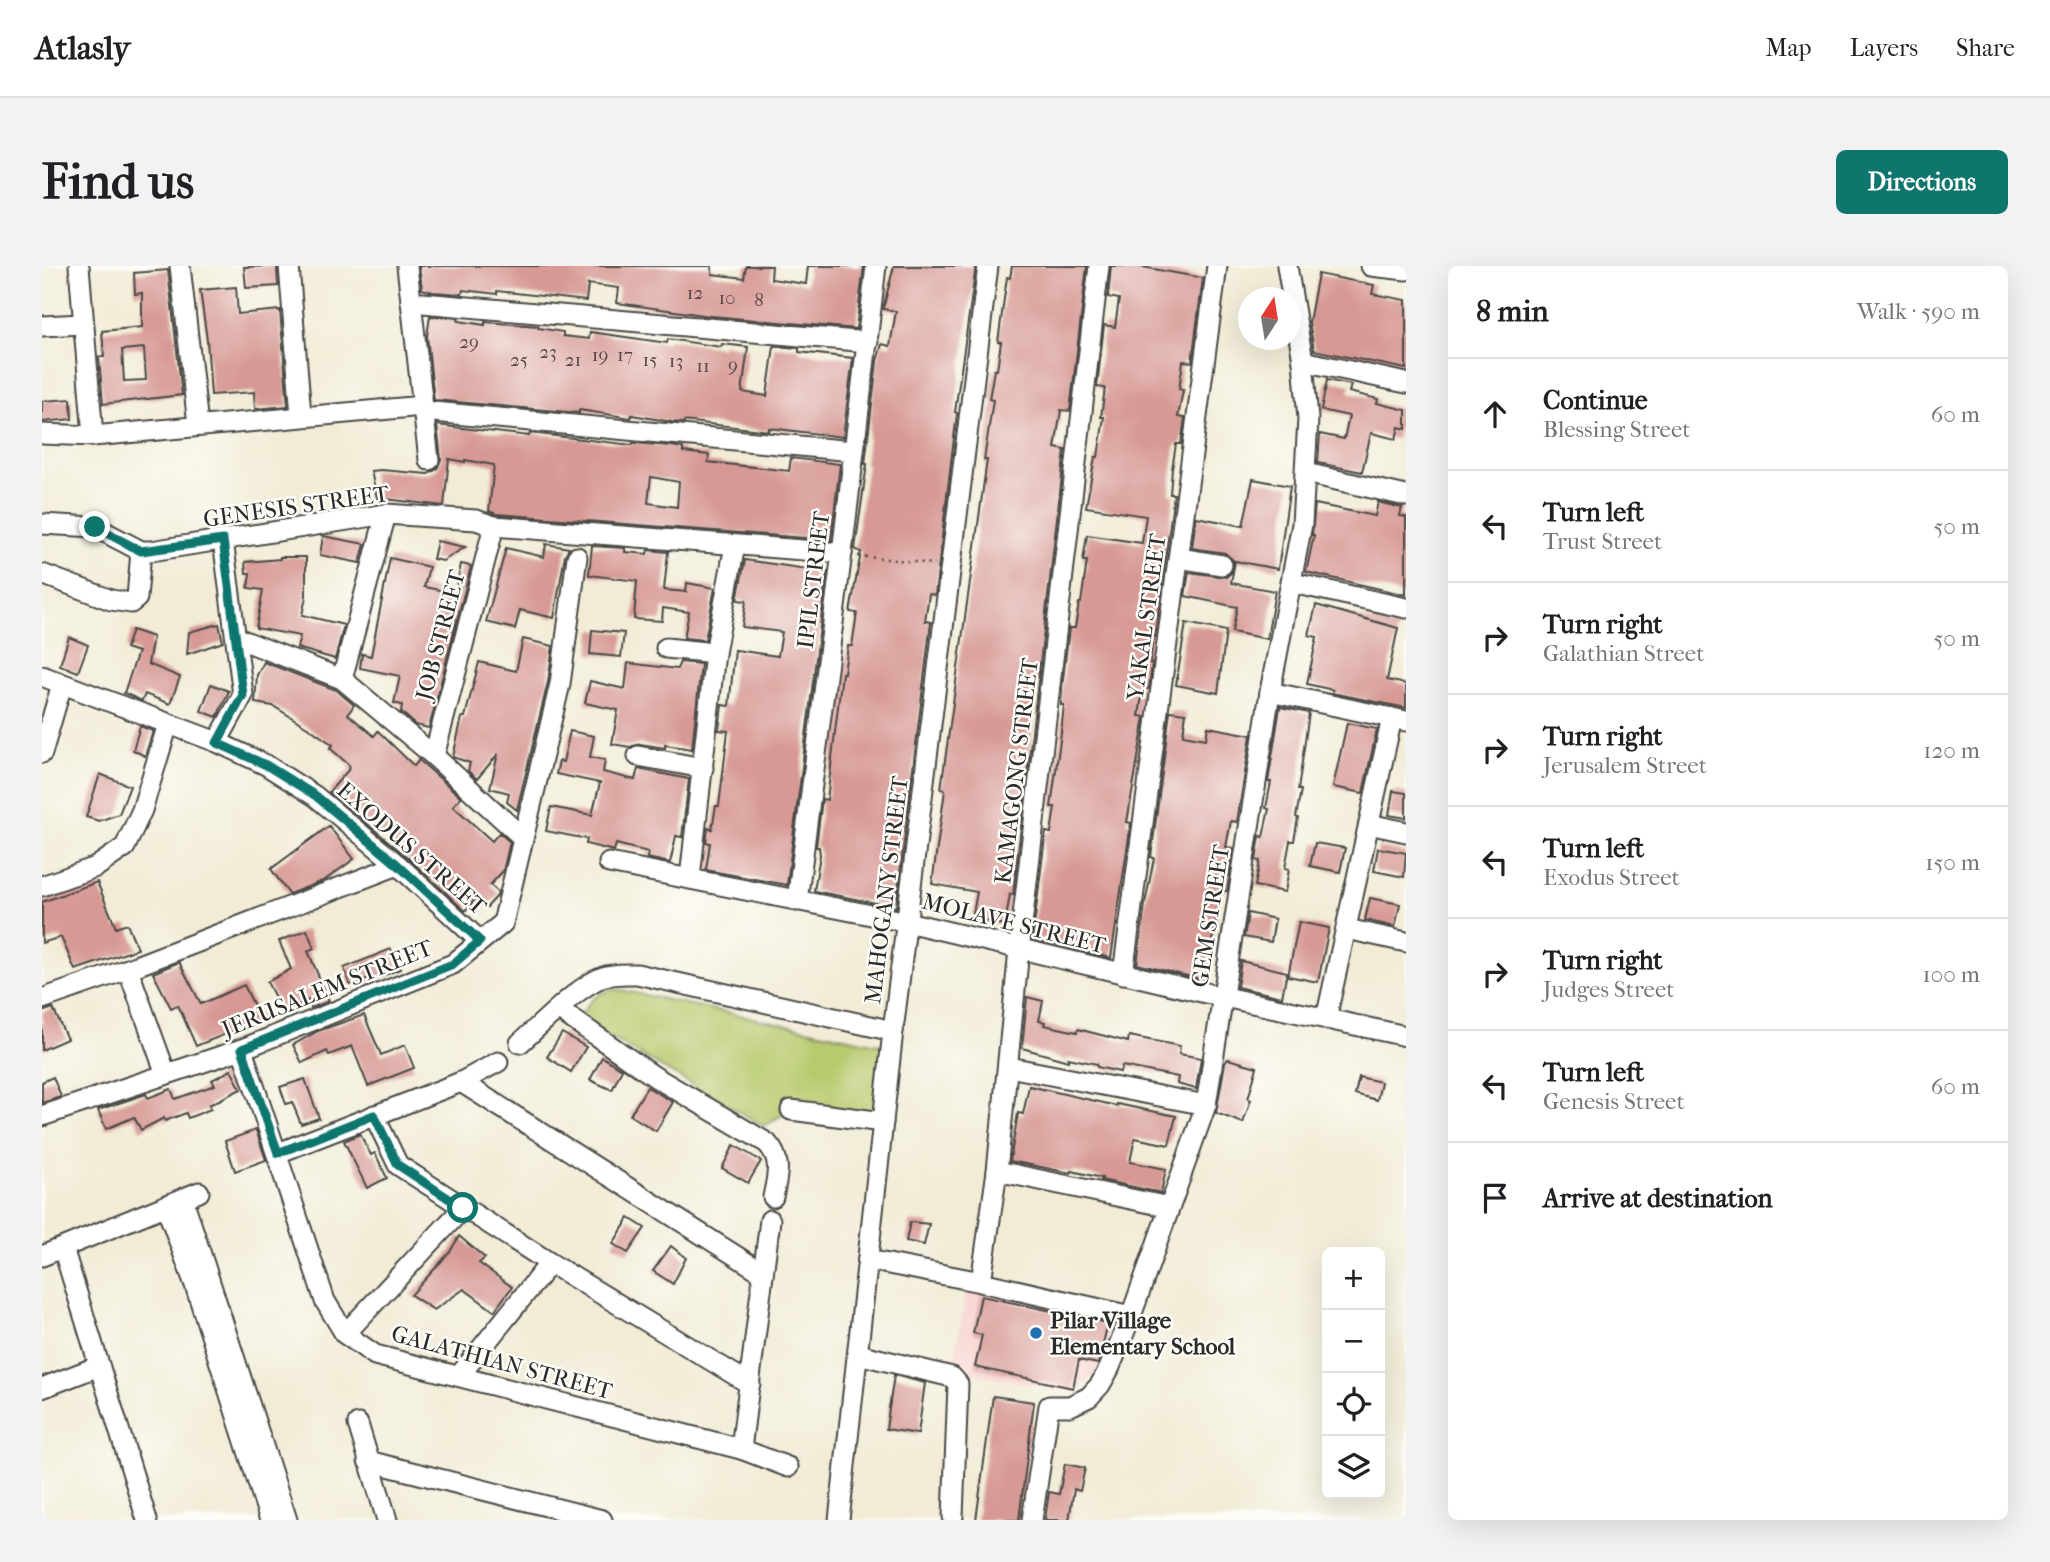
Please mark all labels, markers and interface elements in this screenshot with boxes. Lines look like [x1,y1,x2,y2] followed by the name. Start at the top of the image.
[35,29,130,68] text: Atlasly
[1766,34,1812,62] text: Map
[1850,34,1918,62] text: Layers
[1956,34,2015,62] text: Share
[1836,150,2008,214] button: Directions
[42,153,194,211] text: Find us
[687,282,704,304] house number: 12
[718,287,736,309] house number: 10
[1238,287,1301,350] north arrow
[754,289,764,311] house number: 8
[1476,294,1549,329] text: 8 min
[1857,298,1980,325] text: Walk · 590 m
[459,331,479,353] house number: 29
[539,341,557,363] house number: 23
[592,344,608,366] house number: 19
[617,344,633,366] house number: 17
[510,349,528,371] house number: 25
[565,349,581,371] house number: 21
[643,349,657,371] house number: 15
[669,350,683,372] house number: 13
[728,354,738,376] house number: 9
[696,355,710,377] house number: 11
[1543,385,1648,416] text: Continue
[1476,395,1514,433] icon: ahead
[1931,401,1980,428] text: 60 m
[1543,416,1691,443] text: Blessing Street
[202,480,391,533] street label: GENESIS STREET
[1543,497,1644,528] text: Turn left
[1476,507,1514,545] icon: left
[792,509,835,650] street label: IPIL STREET
[79,511,110,542] route end
[1933,513,1980,540] text: 50 m
[1543,528,1662,555] text: Trust Street
[1121,532,1172,703] street label: YAKAL STREET
[410,567,471,705] street label: JOB STREET
[1543,609,1663,640] text: Turn right
[1476,619,1514,657] icon: right
[1933,625,1980,652] text: 50 m
[1543,640,1704,667] text: Galathian Street
[989,656,1044,886] street label: KAMAGONG STREET
[1543,721,1663,752] text: Turn right
[1476,731,1514,769] icon: right
[1923,737,1980,764] text: 120 m
[1543,752,1707,779] text: Jerusalem Street
[859,774,914,1006] street label: MAHOGANY STREET
[332,776,492,921] street label: EXODUS STREET
[1543,833,1644,864] text: Turn left
[1186,842,1235,989] street label: GEM STREET
[1476,843,1514,881] icon: left
[1925,849,1980,876] text: 150 m
[1543,864,1680,891] text: Exodus Street
[919,888,1109,959] street label: MOLAVE STREET
[216,934,437,1044] street label: JERUSALEM STREET
[1543,945,1663,976] text: Turn right
[1476,955,1514,993] icon: right
[1922,961,1980,988] text: 100 m
[1543,976,1675,1003] text: Judges Street
[1543,1057,1644,1088] text: Turn left
[1476,1067,1514,1105] icon: left
[1931,1073,1980,1100] text: 60 m
[1543,1088,1685,1115] text: Genesis Street
[1476,1179,1514,1217] icon: arrive
[1543,1183,1773,1214] text: Arrive at destination
[447,1192,478,1223] route start
[1322,1247,1385,1499] map controls
[1322,1247,1385,1310] button: +
[1050,1307,1236,1360] place label: Pilar Village Elementary School
[1322,1310,1385,1373] button: −
[389,1320,616,1405] street label: GALATHIAN STREET
[1028,1325,1044,1341] marker: Pilar Village Elementary School
[1322,1373,1385,1436] button: locate
[1322,1436,1385,1499] button: layers

